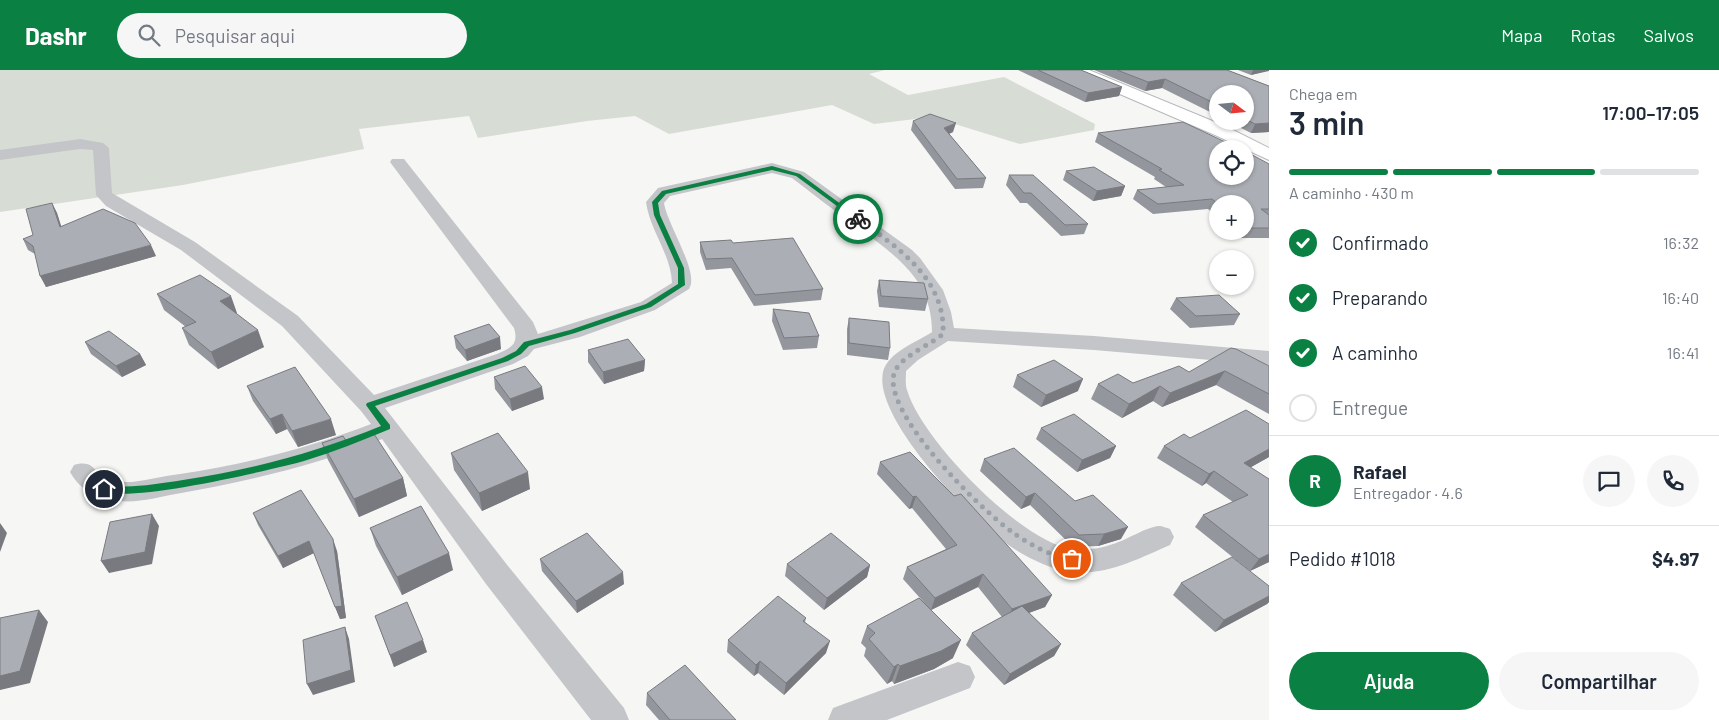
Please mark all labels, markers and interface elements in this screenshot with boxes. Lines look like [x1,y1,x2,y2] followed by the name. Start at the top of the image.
[117,13,467,58] search box
[25,21,87,50] text: Dashr
[135,21,163,49] icon: search
[175,24,295,47] text: Pesquisar aqui
[1501,24,1542,46] text: Mapa
[1570,24,1615,46] text: Rotas
[1643,24,1694,46] text: Salvos
[1289,84,1357,103] text: Chega em
[1209,85,1254,130] north arrow
[1209,85,1254,295] map controls
[1602,101,1699,124] text: 17:00–17:05
[1289,103,1365,141] text: 3 min
[1209,140,1254,185] button: locate
[1289,183,1414,202] text: A caminho · 430 m
[833,194,883,244] courier
[1209,195,1254,240] button: +
[844,205,872,233] icon: bike
[1289,229,1317,257] icon: check
[1332,231,1429,254] text: Confirmado
[1663,233,1699,252] text: 16:32
[1209,250,1254,295] button: −
[1289,284,1317,312] icon: check
[1332,286,1428,309] text: Preparando
[1662,288,1699,307] text: 16:40
[1289,339,1317,367] icon: check
[1332,341,1418,364] text: A caminho
[1667,343,1699,362] text: 16:41
[1332,396,1408,419] text: Entregue
[1583,455,1635,507] button: chat
[1647,455,1699,507] button: phone
[1353,460,1407,483] text: Rafael
[83,468,125,510] pin
[1309,469,1321,492] text: R
[90,475,118,503] icon: home
[1353,483,1463,502] text: Entregador · 4.6
[1051,538,1093,580] pin
[1058,545,1086,573] icon: bag
[1289,547,1396,570] text: Pedido #1018
[1652,547,1699,570] text: $4.97
[1289,652,1489,710] button: Ajuda
[1499,652,1699,710] button: Compartilhar

